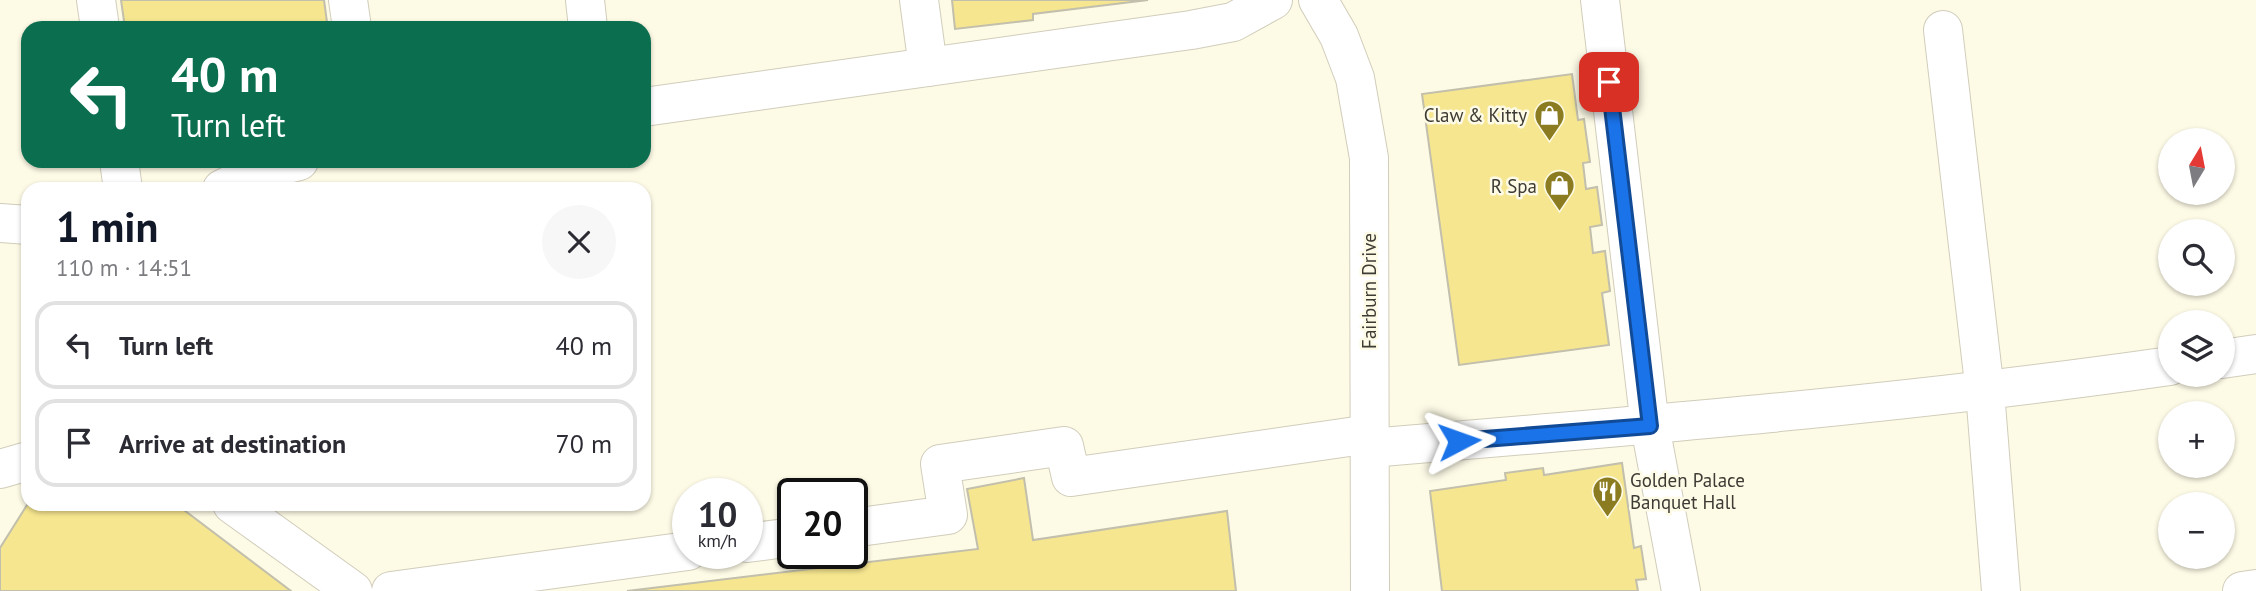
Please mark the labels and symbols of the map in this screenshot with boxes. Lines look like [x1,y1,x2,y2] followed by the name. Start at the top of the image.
[1579,52,1639,112] pin
[1533,98,1567,142] shop icon: Claw & Kitty
[1424,103,1527,127] place label: Claw & Kitty
[2158,128,2235,205] north arrow
[1543,169,1577,213] shop icon: R Spa
[1491,174,1537,198] place label: R Spa
[1357,233,1381,349] street label: Fairburn Drive
[1422,404,1496,478] position arrow
[1630,468,1745,514] place label: Golden Palace Banquet Hall
[1590,474,1624,518] restaurant icon: Golden Palace Banquet Hall
[777,478,868,569] speed limit sign: 20

